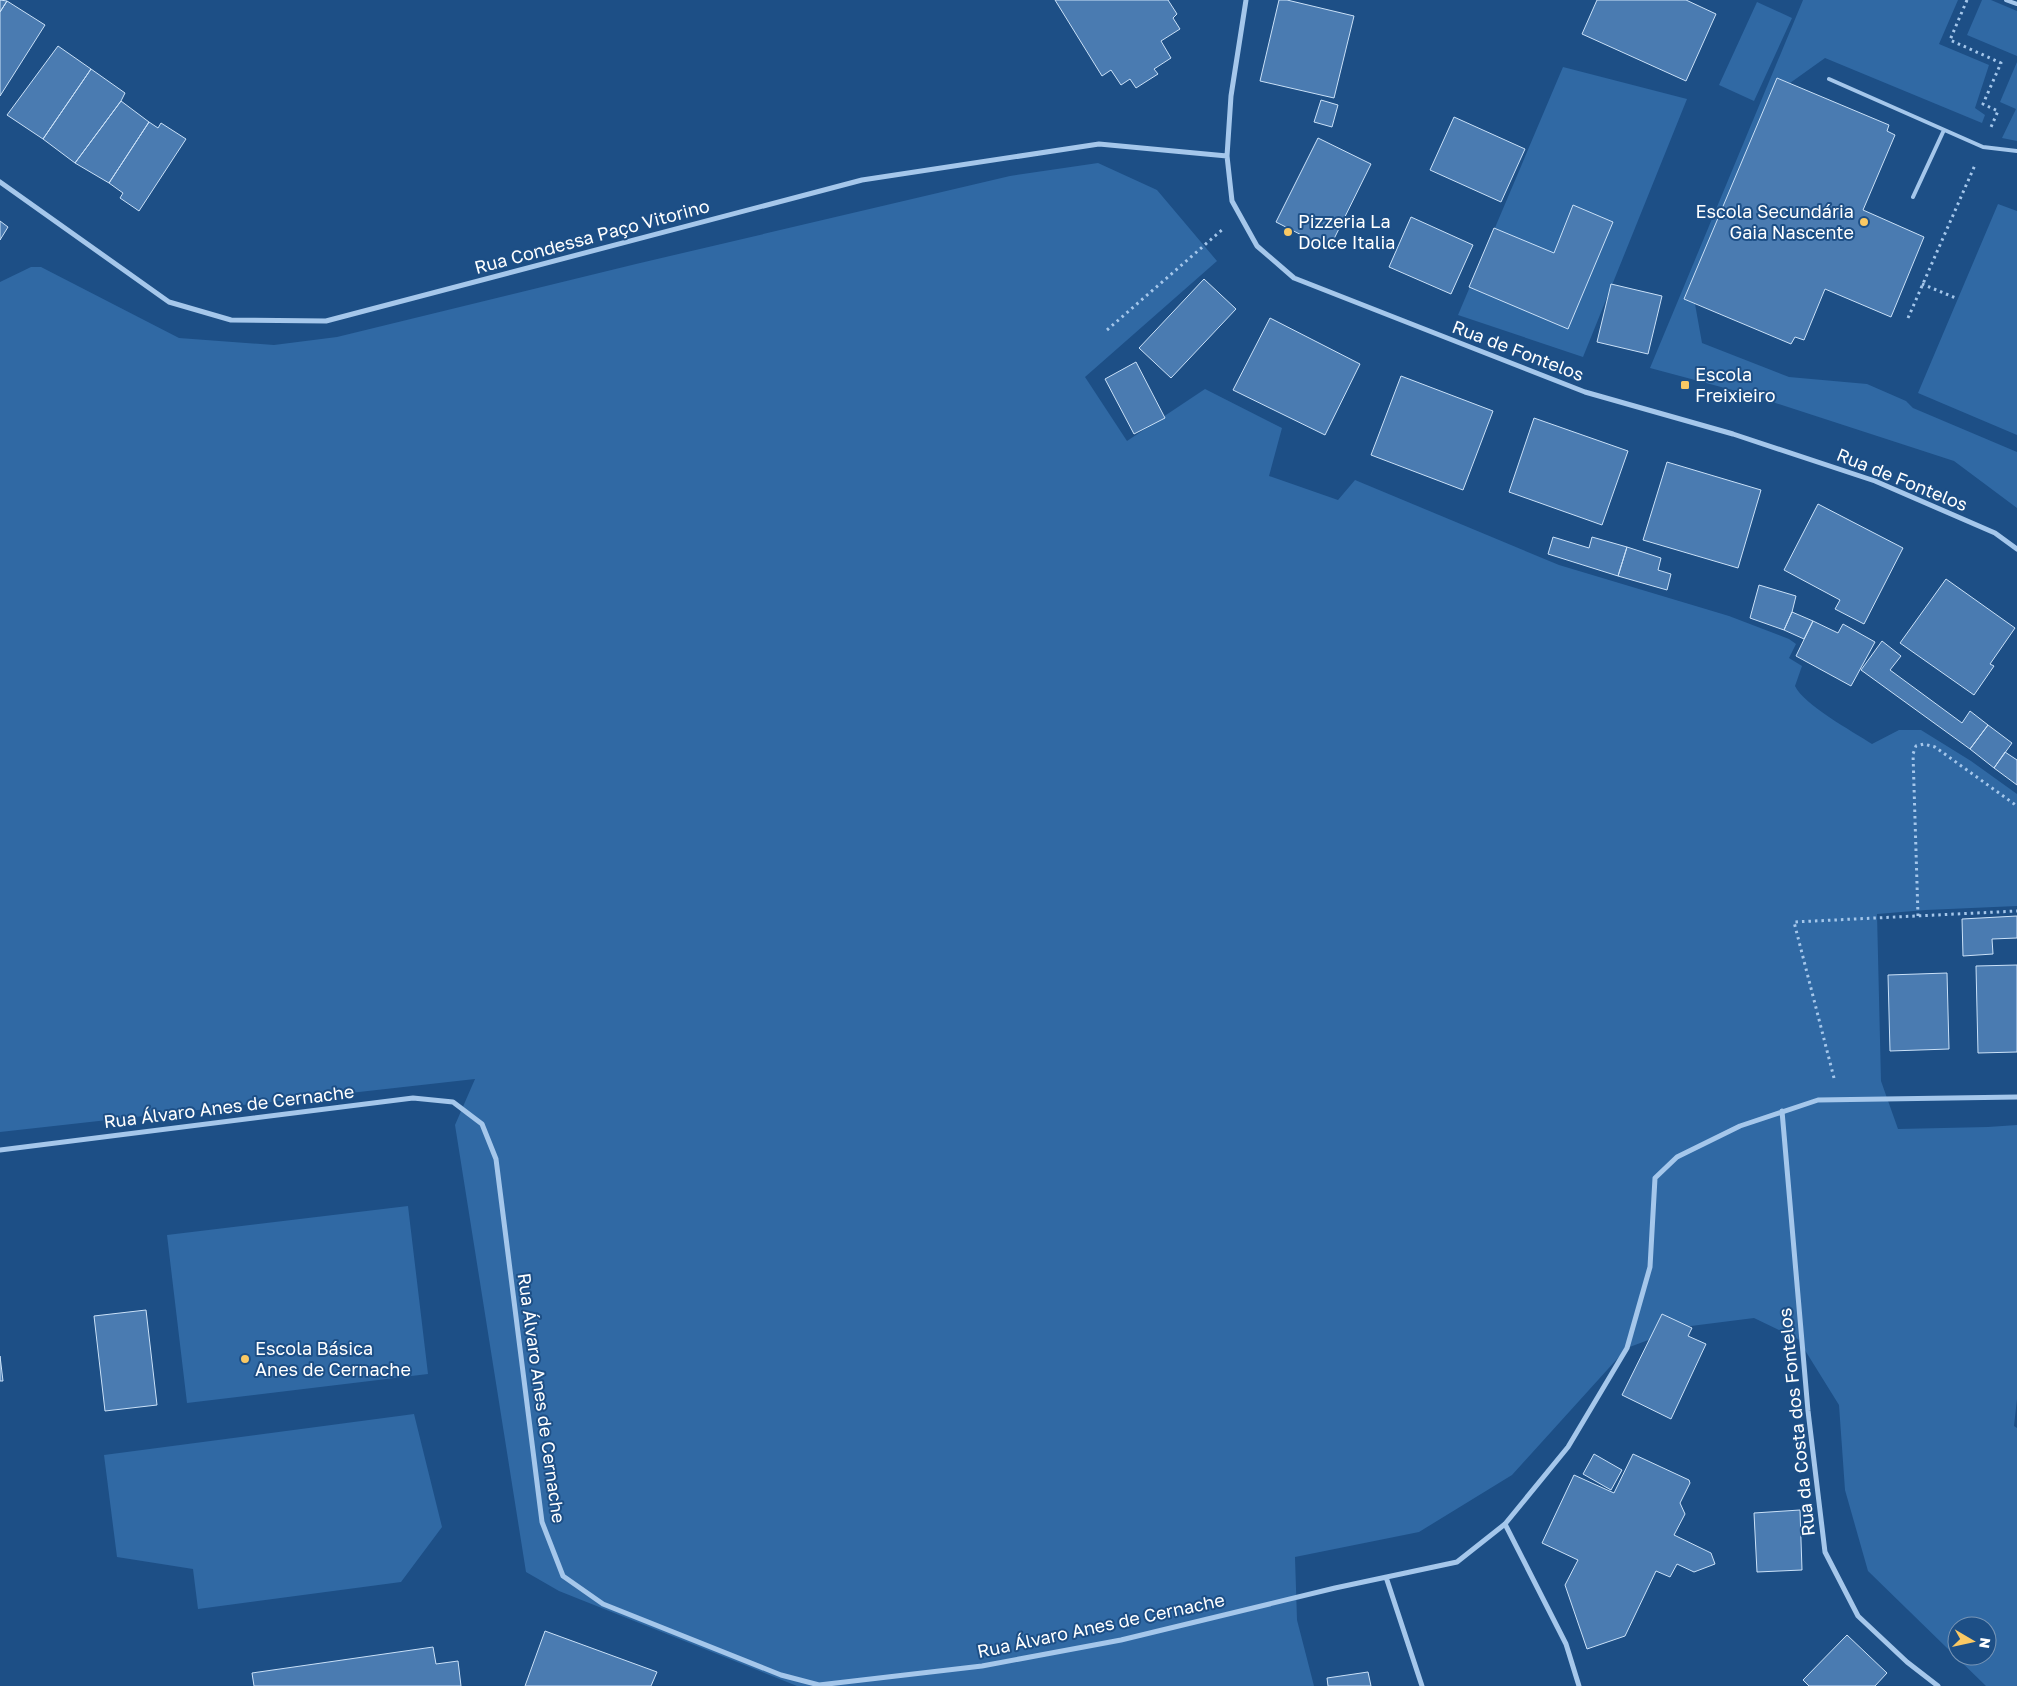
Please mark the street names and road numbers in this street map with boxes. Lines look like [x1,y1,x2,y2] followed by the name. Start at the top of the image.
[472,194,712,278] street label: Rua Condessa Paço Vitorino
[1449,315,1587,385] street label: Rua de Fontelos
[1834,443,1971,515] street label: Rua de Fontelos
[102,1080,355,1132] street label: Rua Álvaro Anes de Cernache
[514,1271,570,1524] street label: Rua Álvaro Anes de Cernache
[1773,1307,1819,1537] street label: Rua da Costa dos Fontelos
[975,1588,1226,1662] street label: Rua Álvaro Anes de Cernache

